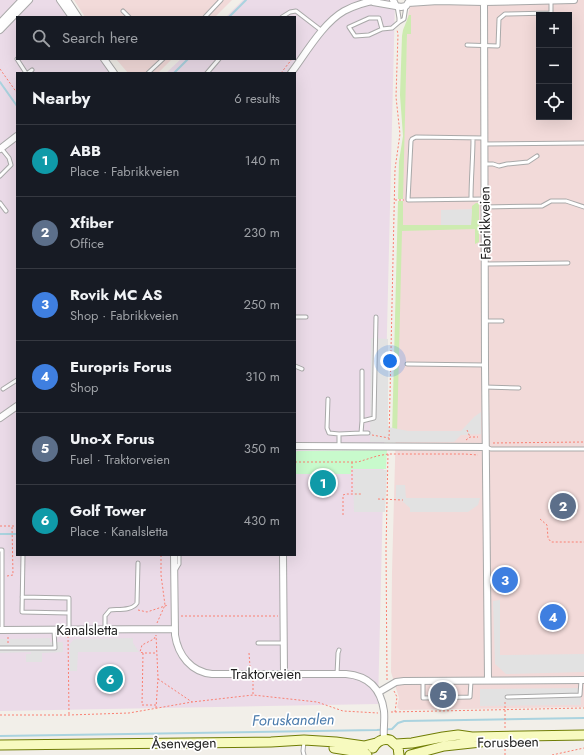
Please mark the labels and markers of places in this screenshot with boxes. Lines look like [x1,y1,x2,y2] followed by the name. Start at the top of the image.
[310,468,336,498] pin: 1
[550,491,576,521] pin: 2
[492,565,518,595] pin: 3
[540,602,566,632] pin: 4
[97,664,123,694] pin: 6
[430,680,456,710] pin: 5

